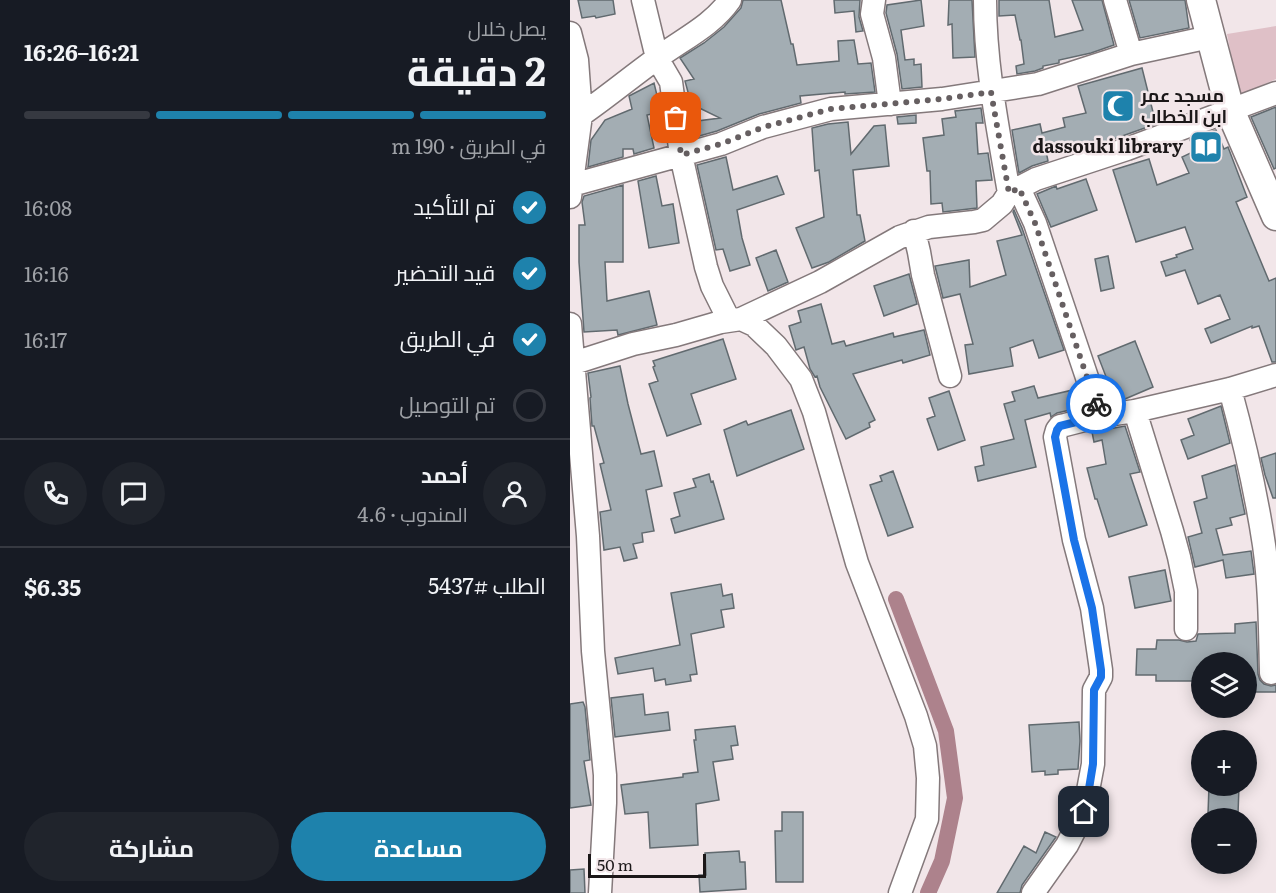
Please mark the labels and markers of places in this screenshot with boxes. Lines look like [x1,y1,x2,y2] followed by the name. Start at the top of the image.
[1140,81,1227,129] place label: مسجد عمر ابن الخطاب
[1100,88,1136,124] mosque icon: مسجد عمر ابن الخطاب
[650,92,701,143] pin
[1188,129,1224,165] library icon: dassouki library
[1032,132,1183,159] place label: dassouki library
[1058,786,1109,837] pin

